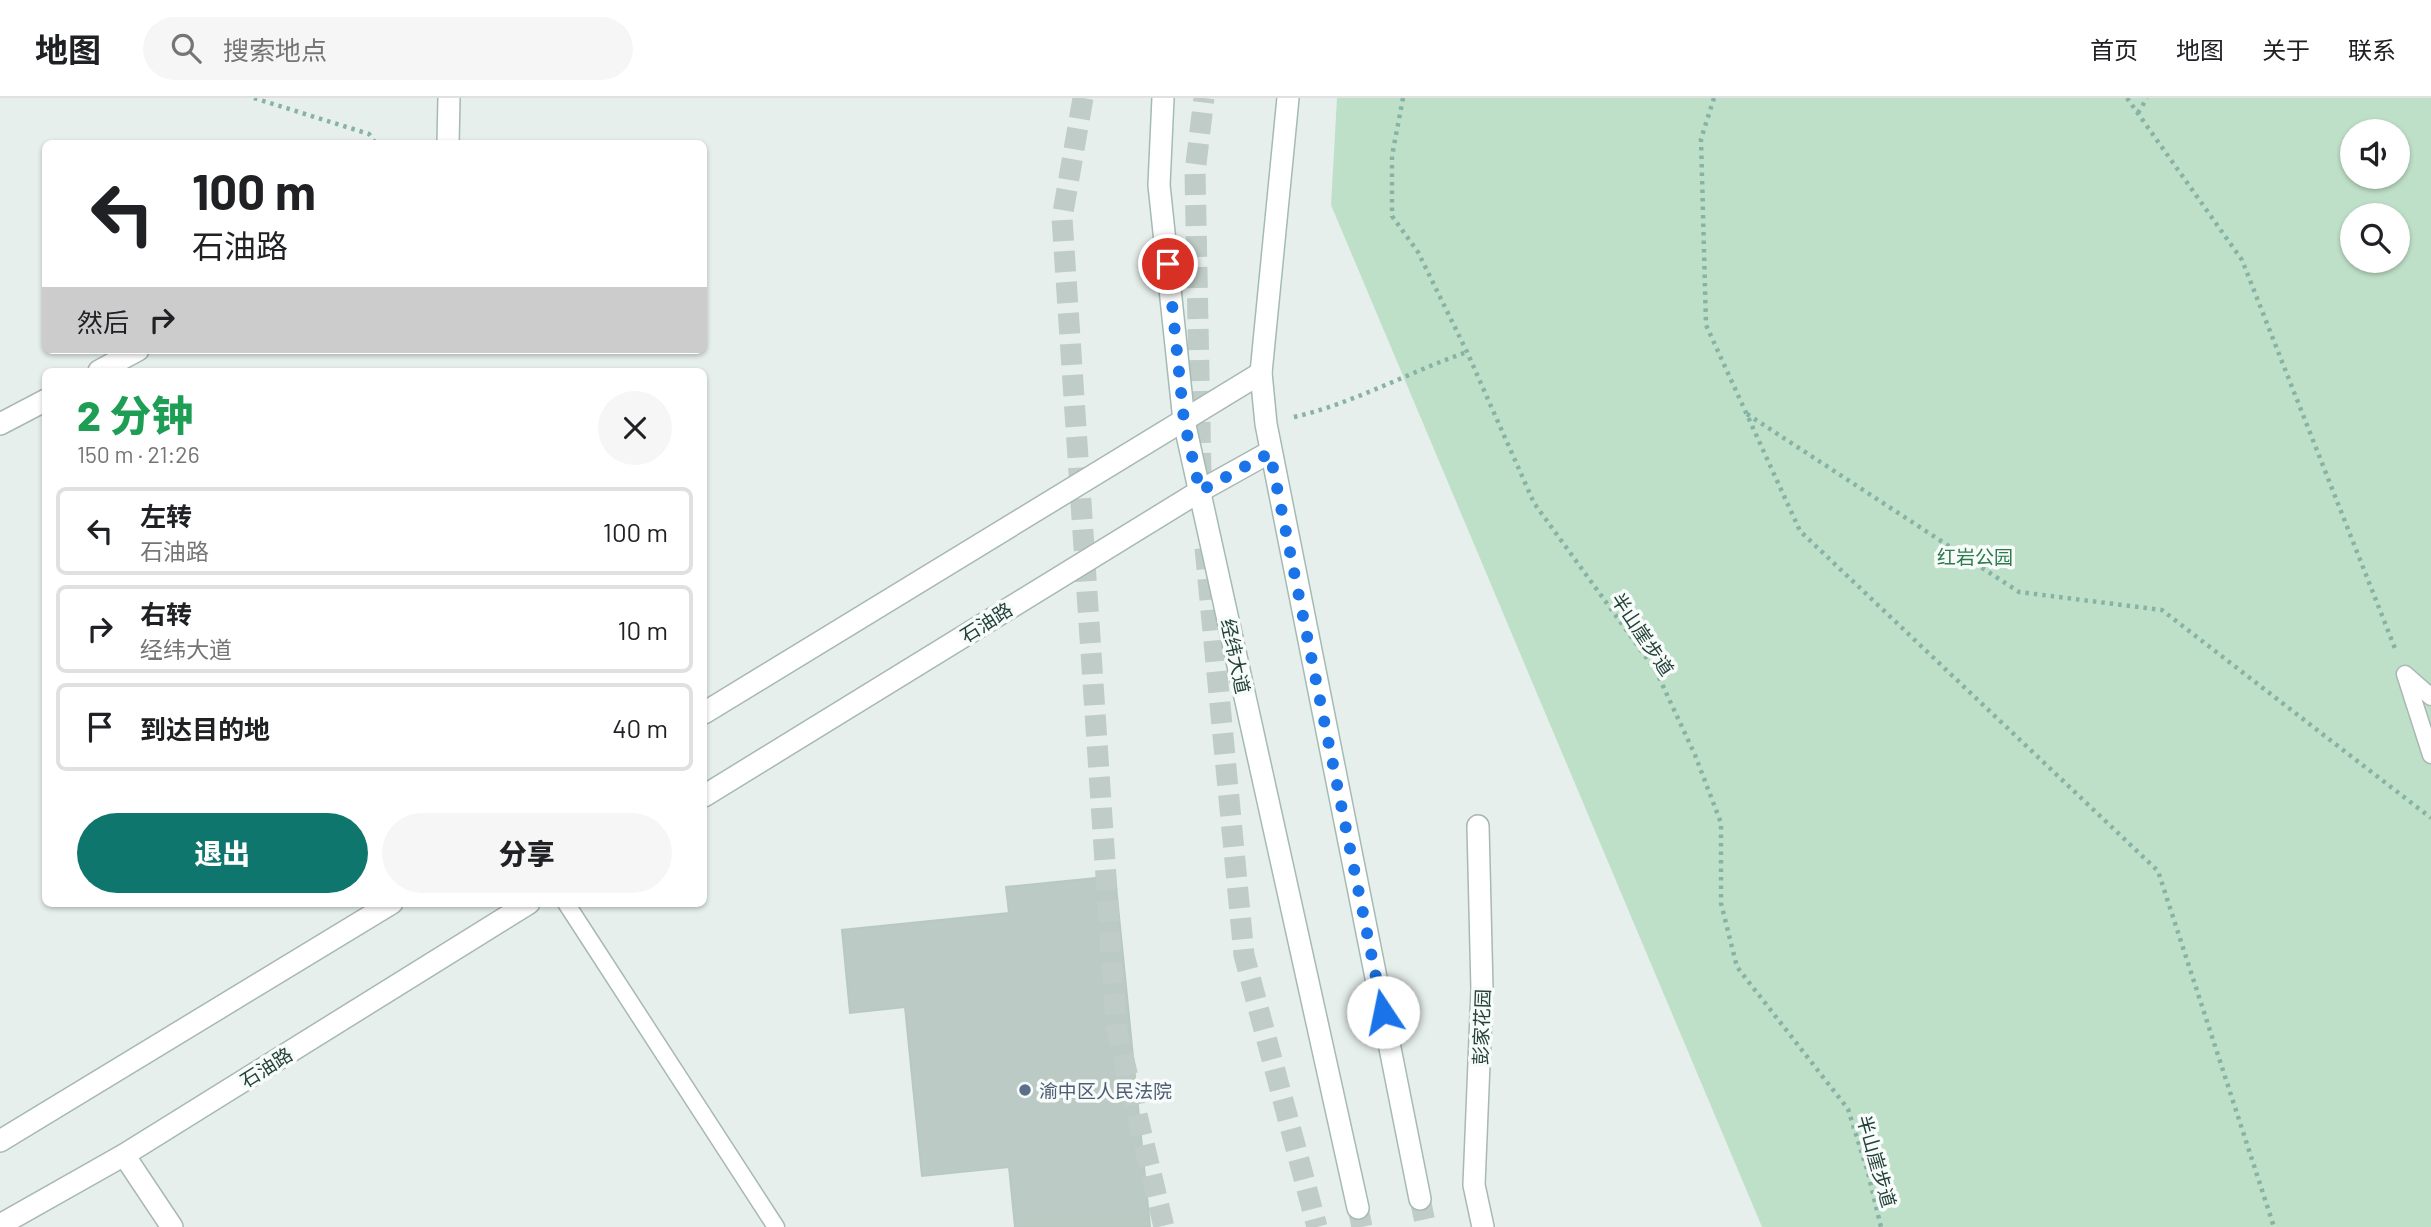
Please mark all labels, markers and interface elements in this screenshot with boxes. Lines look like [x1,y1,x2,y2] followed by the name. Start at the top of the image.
[143,17,633,80] search box
[35,29,101,69] text: 地图
[167,29,205,67] icon: search
[223,34,327,65] text: 搜索地点
[2090,35,2138,64] text: 首页
[2176,35,2224,64] text: 地图
[2262,35,2310,64] text: 关于
[2348,35,2396,64] text: 联系
[2340,119,2410,273] map controls
[2340,119,2410,189] button: sound
[192,161,316,220] text: 100 m
[77,168,168,259] icon: left
[2340,203,2410,273] button: search
[192,226,288,264] text: 石油路
[1138,234,1198,294] pin
[1149,245,1187,283] icon: arrive
[143,301,181,339] icon: right
[77,306,129,337] text: 然后
[77,389,193,439] text: 2 分钟
[598,391,672,465] button: close
[77,440,200,468] text: 150 m · 21:26
[140,500,192,531] text: 左转
[81,512,119,550] icon: left
[603,516,668,547] text: 100 m
[140,537,209,565] text: 石油路
[1937,545,2013,568] park label: 红岩公园
[1607,588,1679,680] street label: 半山崖步道
[956,597,1016,647] street label: 石油路
[140,598,192,629] text: 右转
[81,610,119,648] icon: right
[618,614,668,645] text: 10 m
[1217,616,1255,696] street label: 经纬大道
[140,635,232,663] text: 经纬大道
[81,708,119,746] icon: arrive
[612,712,668,743] text: 40 m
[140,713,270,744] text: 到达目的地
[77,813,368,893] button: 退出
[382,813,672,893] button: 分享
[1346,975,1420,1049] position arrow
[1468,989,1494,1065] street label: 彭家花园
[236,1042,296,1092] street label: 石油路
[1039,1079,1172,1102] place label: 渝中区人民法院
[1017,1082,1033,1098] marker: 渝中区人民法院
[1853,1112,1901,1210] street label: 半山崖步道

